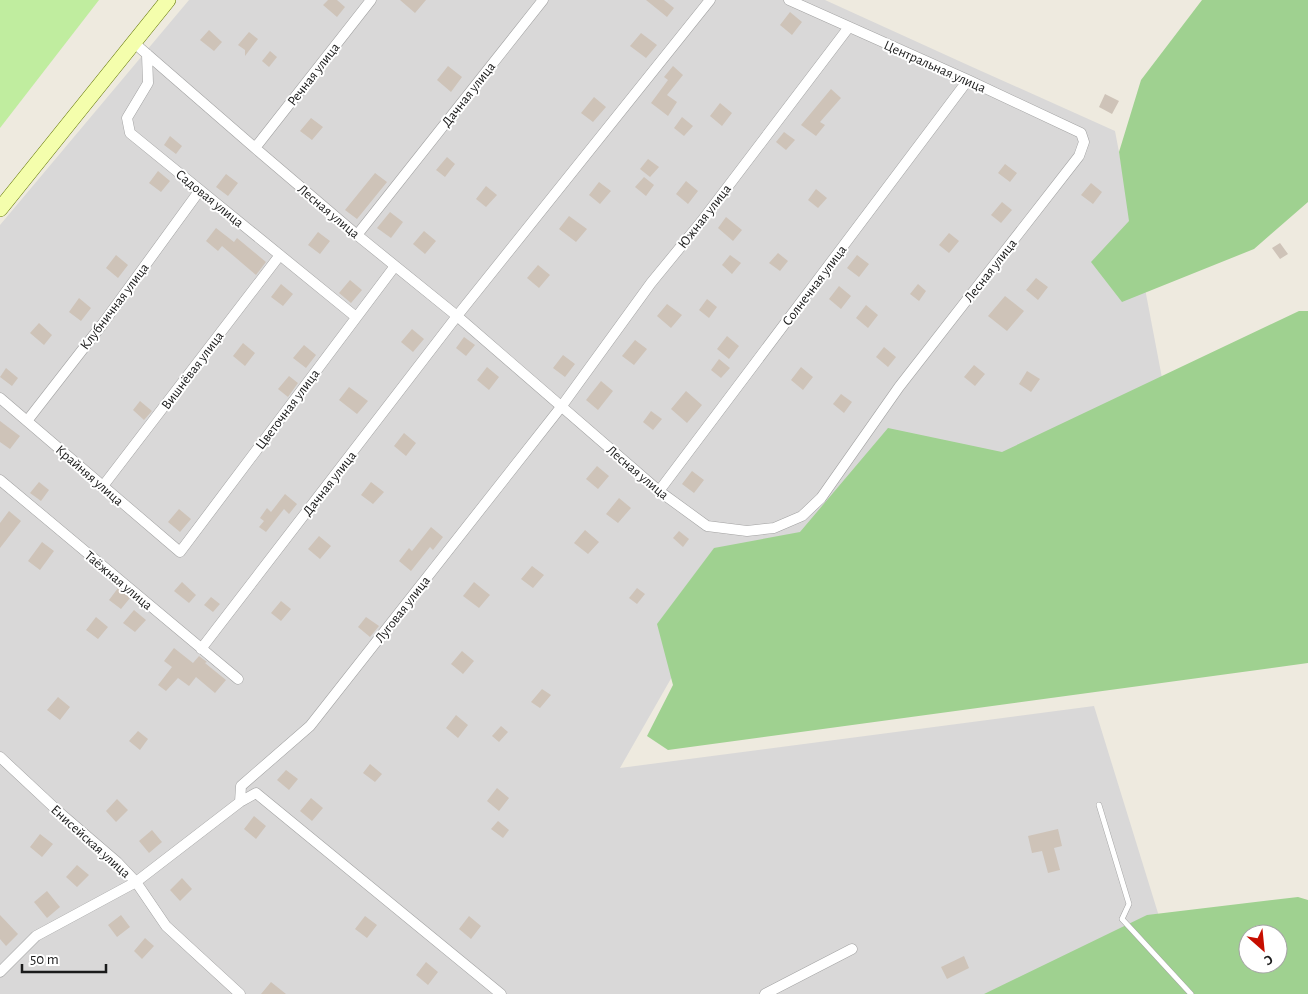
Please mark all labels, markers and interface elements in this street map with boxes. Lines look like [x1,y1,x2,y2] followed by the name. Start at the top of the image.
[881,38,988,96] street label: Центральная улица
[285,40,343,109] street label: Речная улица
[439,59,499,130] street label: Дачная улица
[173,167,246,231] street label: Садовая улица
[675,181,734,251] street label: Южная улица
[295,182,362,242] street label: Лесная улица
[962,236,1020,305] street label: Лесная улица
[780,242,850,328] street label: Солнечная улица
[78,260,152,352] street label: Клубничная улица
[159,329,227,412] street label: Вишнёвая улица
[253,366,323,452] street label: Цветочная улица
[53,443,126,509] street label: Крайняя улица
[604,443,671,503] street label: Лесная улица
[300,448,360,519] street label: Дачная улица
[82,549,155,613] street label: Таёжная улица
[373,573,433,645] street label: Луговая улица
[48,803,133,881] street label: Енисейская улица
[1238,924,1288,974] north arrow
[22,942,106,974] scale bar
[30,952,59,967] text: 50 m
[1262,952,1275,968] text: С

